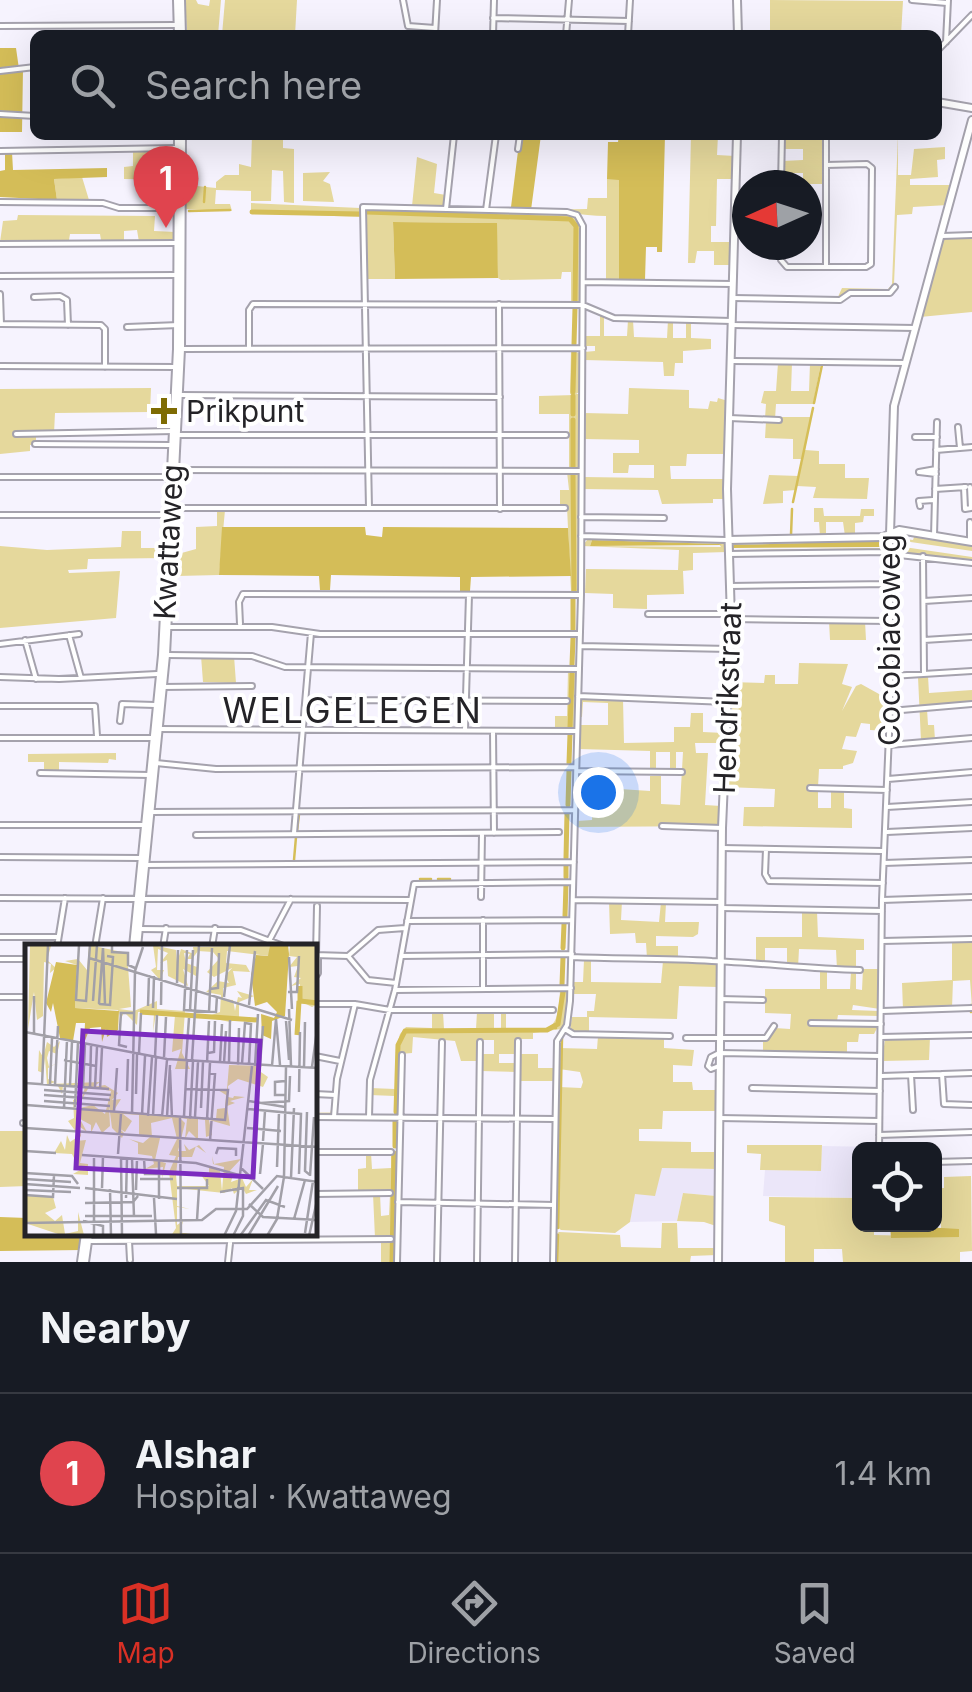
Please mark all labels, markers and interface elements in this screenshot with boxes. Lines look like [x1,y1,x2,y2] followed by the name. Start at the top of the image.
[30,30,942,140] search box
[65,58,120,113] icon: search
[145,62,362,108] text: Search here
[134,146,198,228] pin: 1
[732,170,822,260] north arrow
[186,393,304,429] place label: Prikpunt
[151,398,177,424] marker: Prikpunt
[146,463,190,621] street label: Kwattaweg
[871,534,907,746] street label: Cocobiacoweg
[706,601,748,794] street label: Hendrikstraat
[223,689,483,731] district label: WELGELEGEN
[573,767,624,818] your location
[25,944,318,1237] inset map
[852,1142,942,1232] map controls
[852,1142,942,1232] button: locate
[40,1302,191,1353] text: Nearby
[135,1431,256,1477] text: Alshar
[66,1454,79,1493] text: 1
[835,1454,932,1493] text: 1.4 km
[135,1477,452,1516] text: Hospital · Kwattaweg
[116,1576,175,1670] tab: Map
[407,1576,541,1670] tab: Directions
[774,1576,856,1670] tab: Saved

